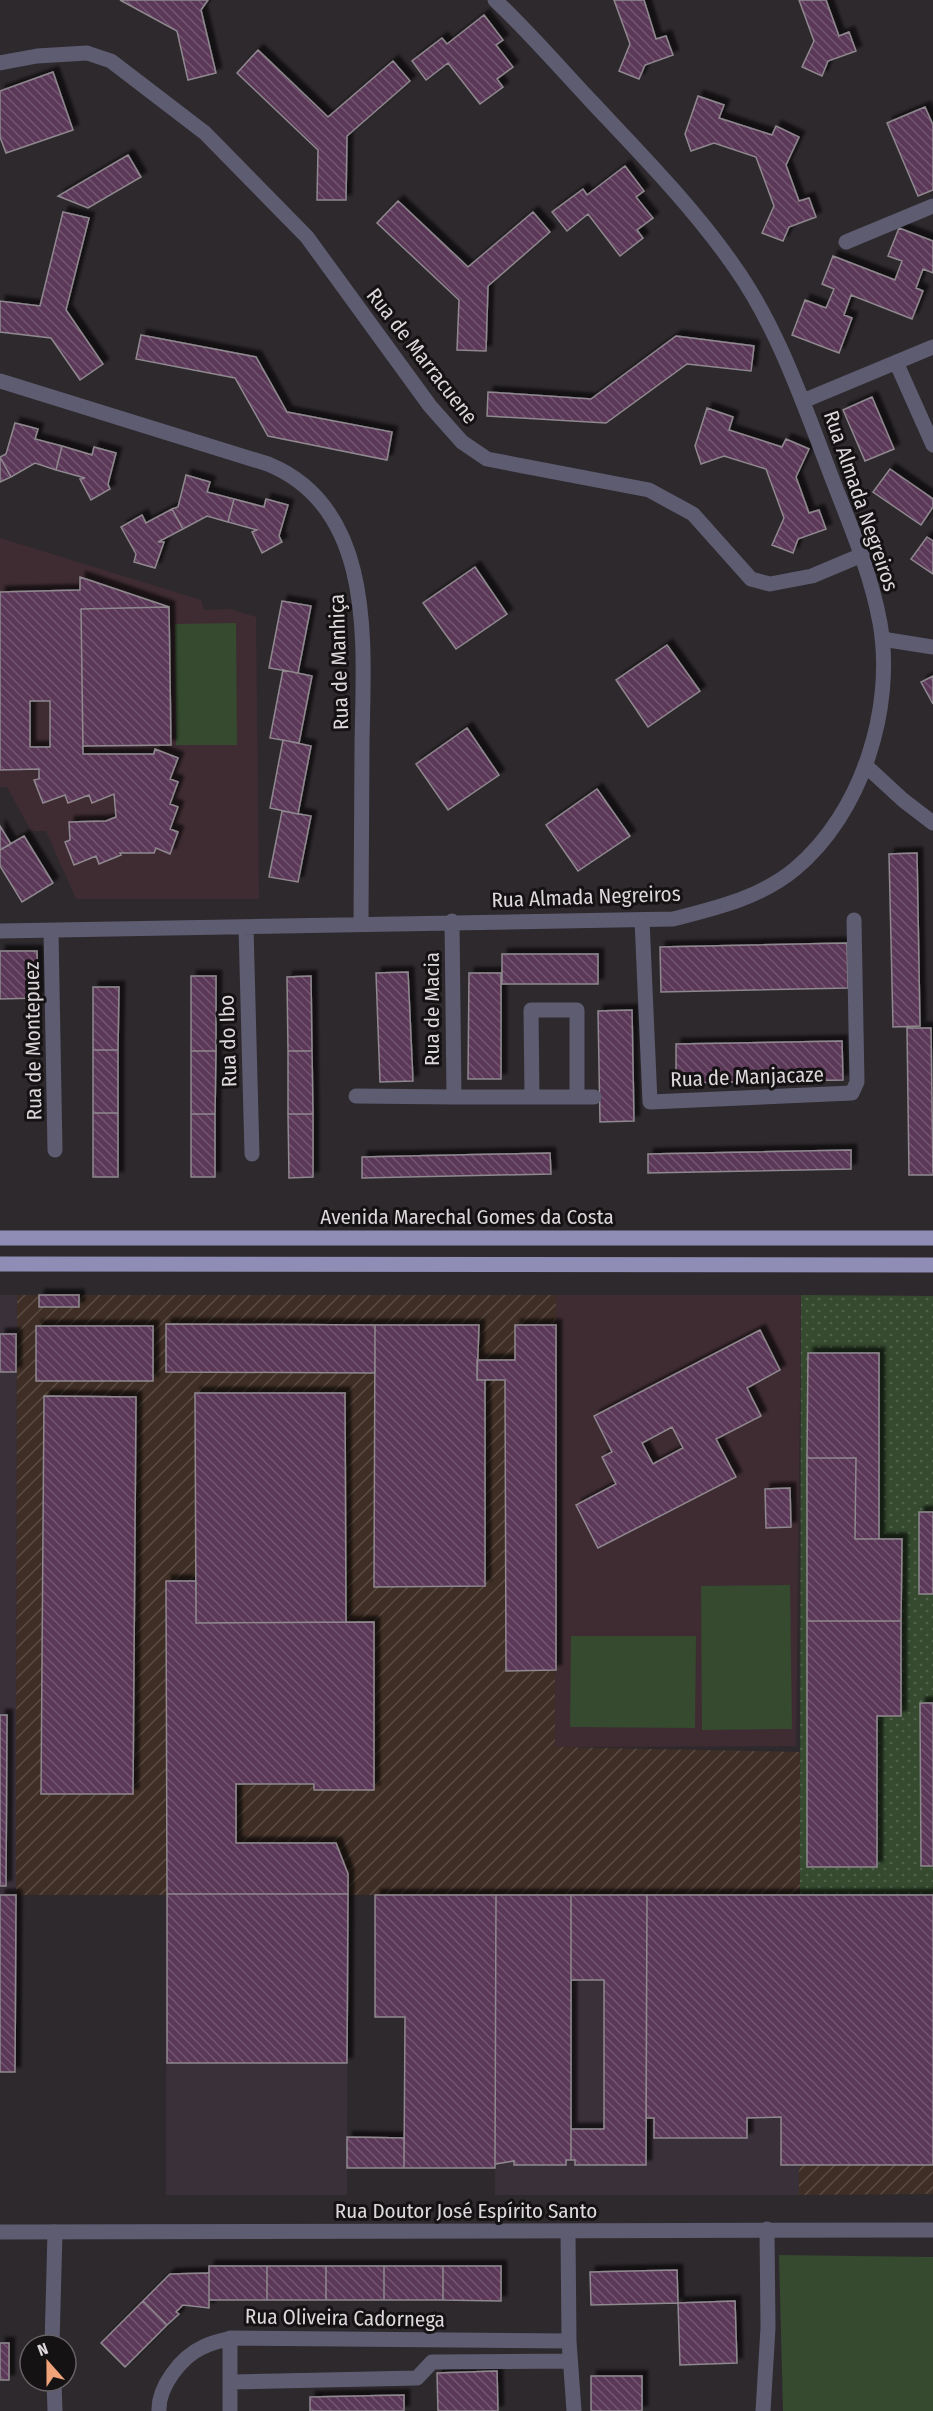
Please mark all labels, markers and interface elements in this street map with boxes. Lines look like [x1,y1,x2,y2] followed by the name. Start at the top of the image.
[361,283,483,429] street label: Rua de Marracuene
[818,407,904,595] street label: Rua Almada Negreiros
[324,594,354,730] street label: Rua de Manhiça
[491,881,681,913] street label: Rua Almada Negreiros
[419,952,445,1066] street label: Rua de Macia
[19,961,47,1121] street label: Rua de Montepuez
[213,994,243,1088] street label: Rua do Ibo
[670,1061,824,1093] street label: Rua de Manjacaze
[320,1204,614,1230] street label: Avenida Marechal Gomes da Costa
[335,2198,597,2224] street label: Rua Doutor José Espírito Santo
[245,2303,445,2333] street label: Rua Oliveira Cadornega
[18,2333,78,2393] north arrow
[35,2339,51,2360] text: N

